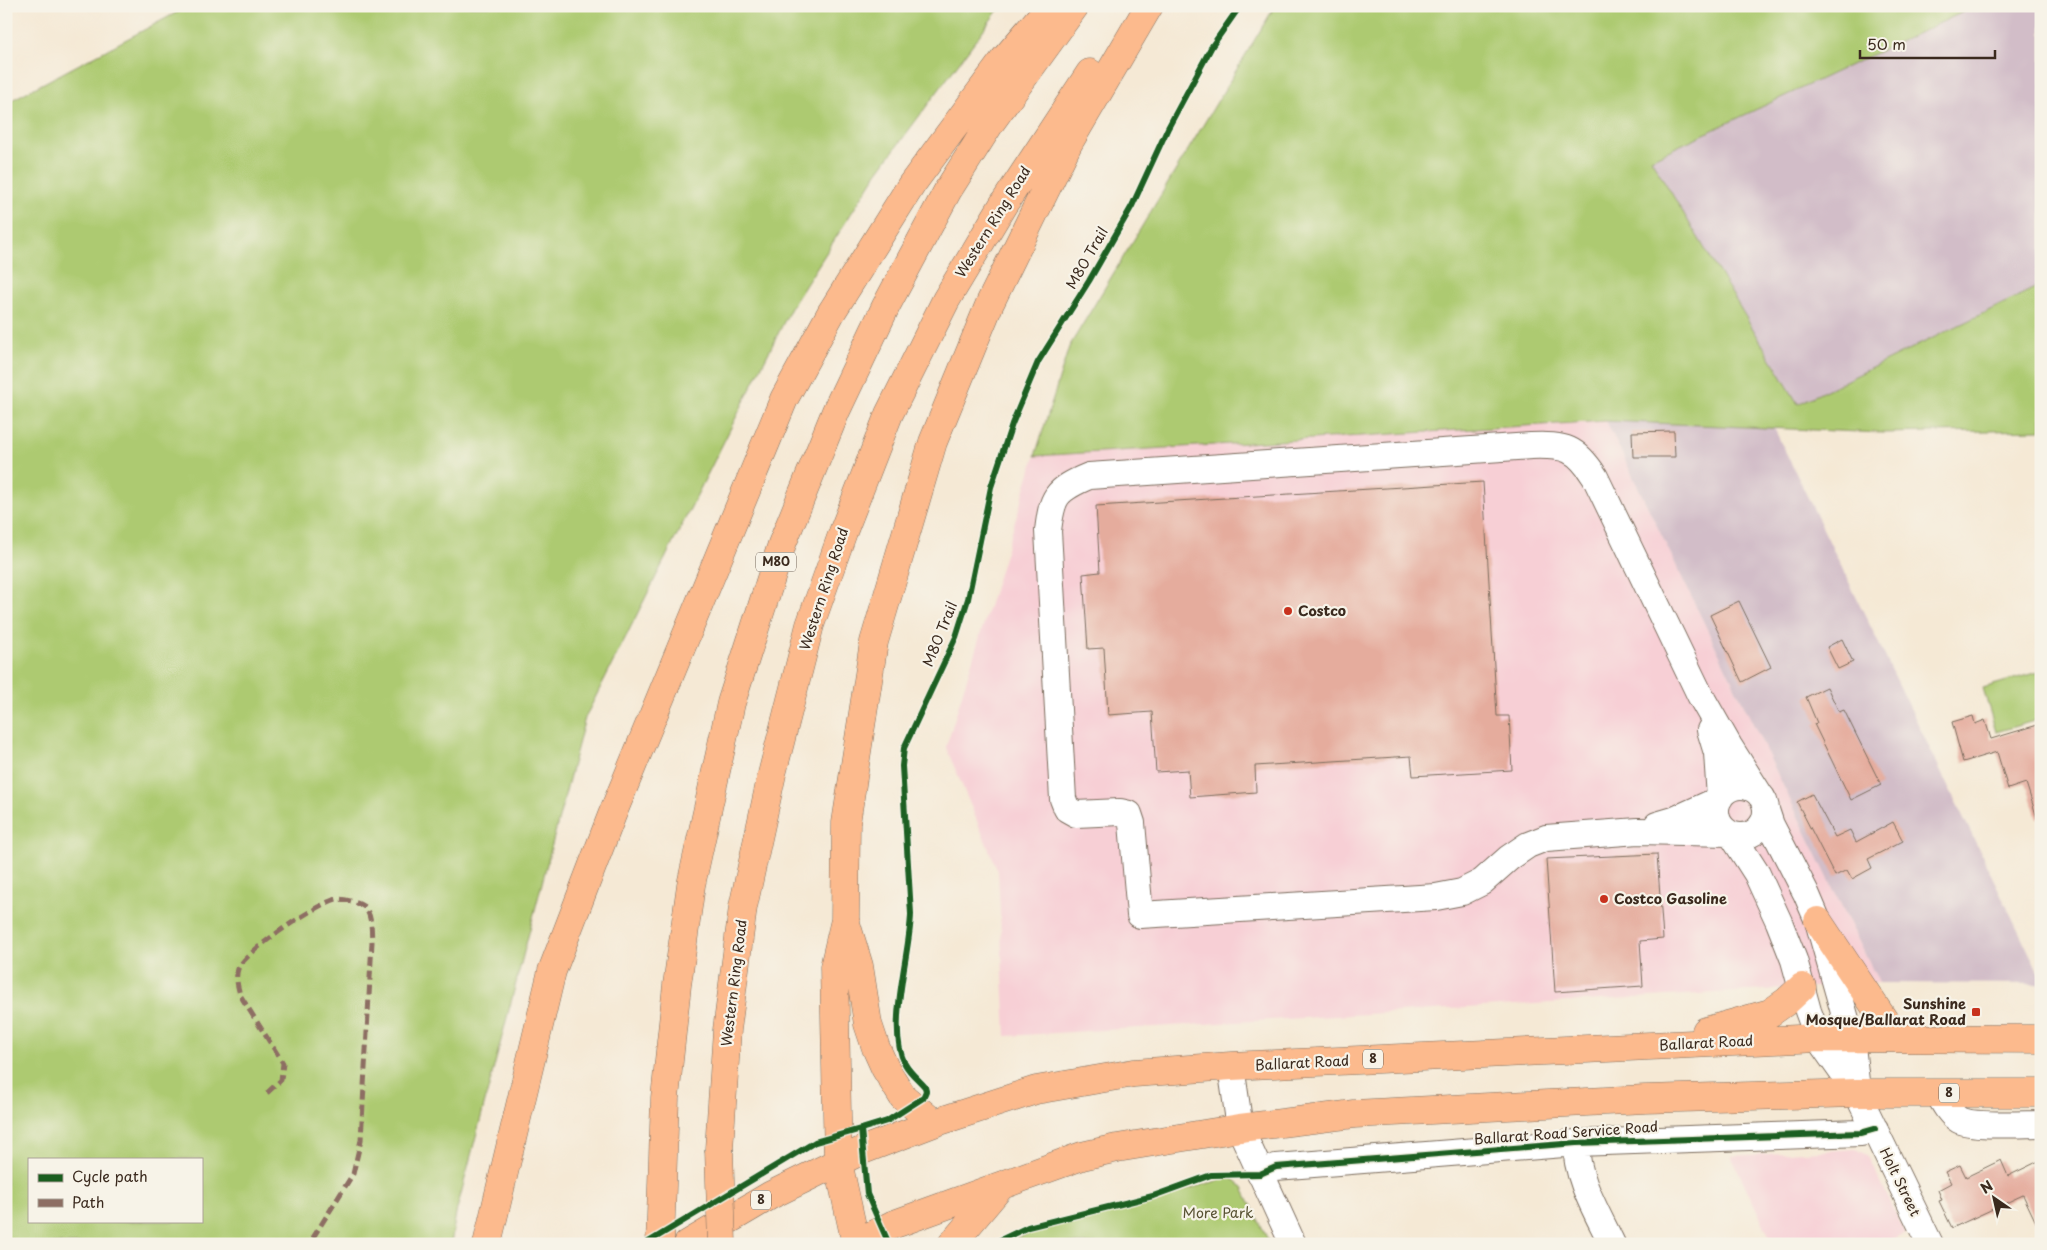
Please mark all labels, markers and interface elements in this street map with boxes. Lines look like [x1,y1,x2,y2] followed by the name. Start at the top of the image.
[1860,28,1994,60] scale bar
[1867,32,1906,55] text: 50 m
[950,162,1035,282] street label: Western Ring Road
[1060,223,1113,293] street label: M80 Trail
[794,525,853,653] street label: Western Ring Road
[756,552,796,572] road number: M80
[917,598,962,670] street label: M80 Trail
[1298,600,1346,621] place label: Costco
[1282,605,1294,617] marker: Costco
[1614,888,1727,909] place label: Costco Gasoline
[1598,893,1610,905] marker: Costco Gasoline
[715,918,752,1048] street label: Western Ring Road
[1806,993,1966,1030] place label: Sunshine Mosque/Ballarat Road
[1970,1006,1982,1018] marker: Sunshine Mosque/Ballarat Road
[1658,1030,1754,1055] street label: Ballarat Road
[1254,1050,1350,1075] street label: Ballarat Road
[1363,1050,1383,1068] road number: 8
[1939,1084,1959,1102] road number: 8
[1473,1116,1659,1149] street label: Ballarat Road Service Road
[1875,1144,1926,1220] street label: Holt Street
[28,1158,202,1222] legend
[72,1164,148,1187] text: Cycle path
[1970,1172,2020,1222] north arrow
[1976,1175,1997,1199] text: N
[72,1190,104,1213] text: Path
[751,1190,771,1210] road number: 8
[1183,1202,1254,1223] park label: More Park

